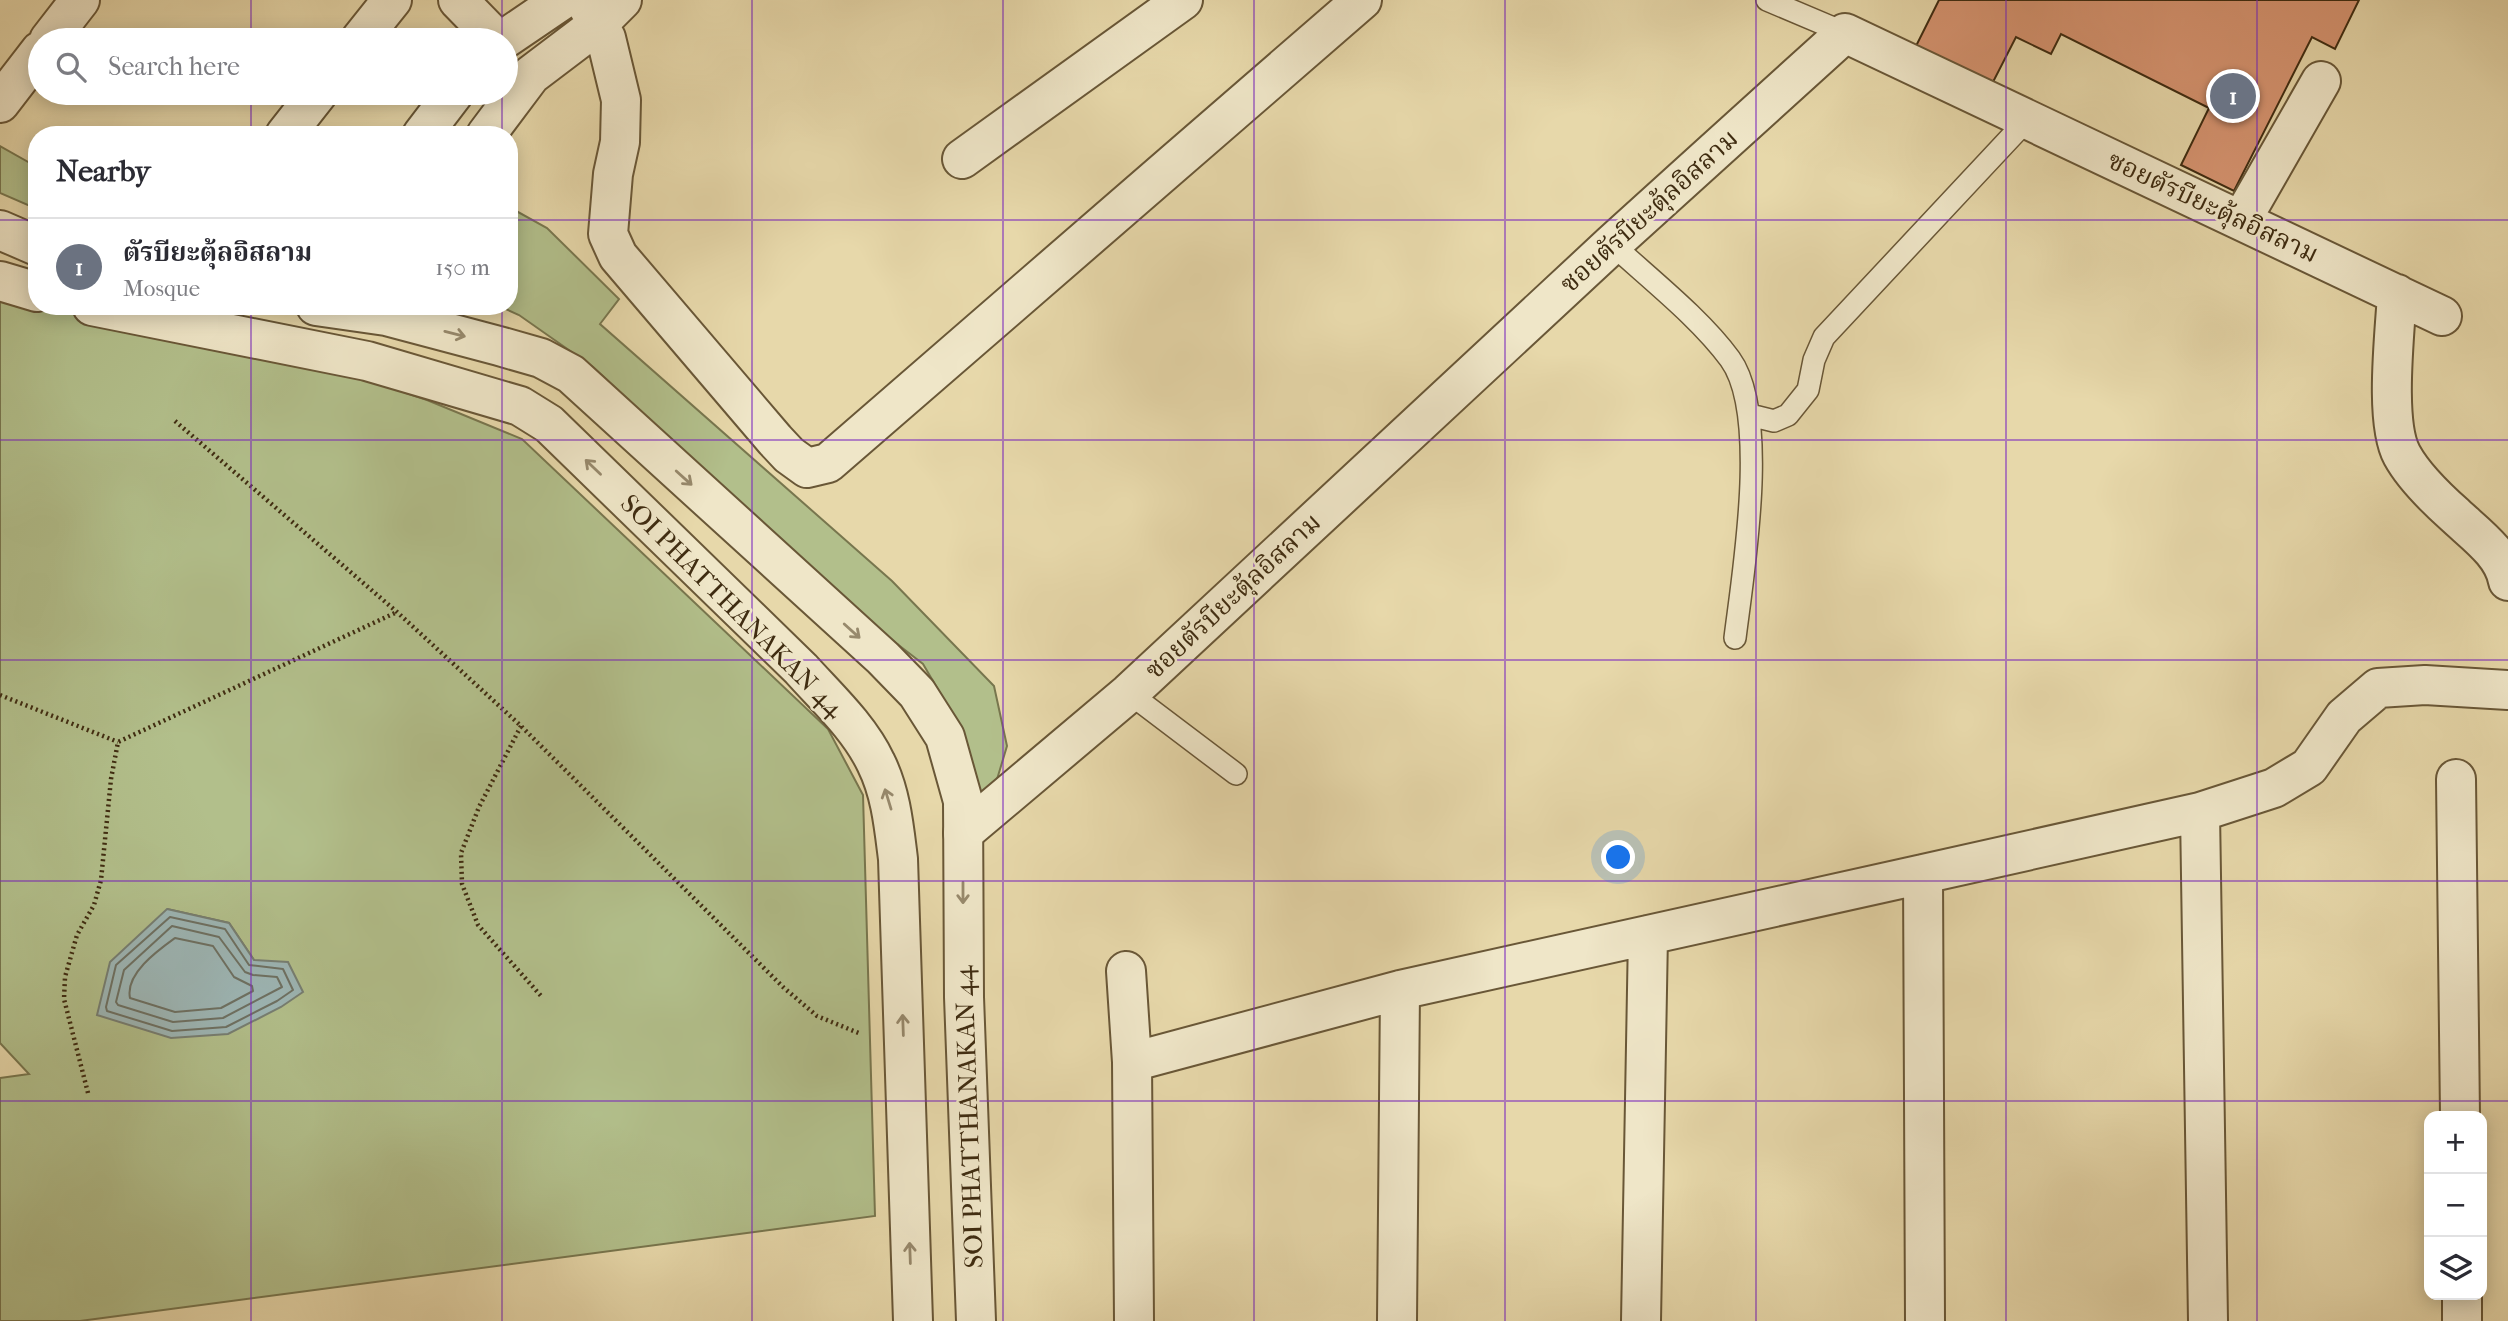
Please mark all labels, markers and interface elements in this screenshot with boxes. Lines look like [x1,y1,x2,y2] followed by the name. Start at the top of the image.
[28,28,518,105] search box
[52,48,90,86] icon: search
[108,51,240,82] text: Search here
[2210,70,2256,122] pin: 1
[1554,123,1746,301] street label: ซอยตัรบียะตุ้ลอิสลาม
[2102,145,2323,271] street label: ซอยตัรบียะตุ้ลอิสลาม
[56,154,151,189] text: Nearby
[123,237,312,268] text: ตัรบียะตุ้ลอิสลาม
[75,254,83,281] text: 1
[435,254,490,281] text: 150 m
[123,275,200,302] text: Mosque
[443,328,466,341] one-way arrow
[585,459,602,476] one-way arrow
[675,469,692,486] one-way arrow
[614,488,850,724] street label: SOI PHATTHANAKAN 44
[1139,507,1329,687] street label: ซอยตัรบียะตุ้ลอิสลาม
[843,623,861,639] one-way arrow
[881,788,894,810] one-way arrow
[1601,840,1635,874] your location
[956,882,970,905] one-way arrow
[948,965,990,1269] street label: SOI PHATTHANAKAN 44
[897,1014,910,1037] one-way arrow
[2424,1111,2487,1300] map controls
[2424,1111,2487,1174] button: +
[2424,1174,2487,1237] button: −
[2424,1237,2487,1300] button: layers
[904,1242,917,1265] one-way arrow

